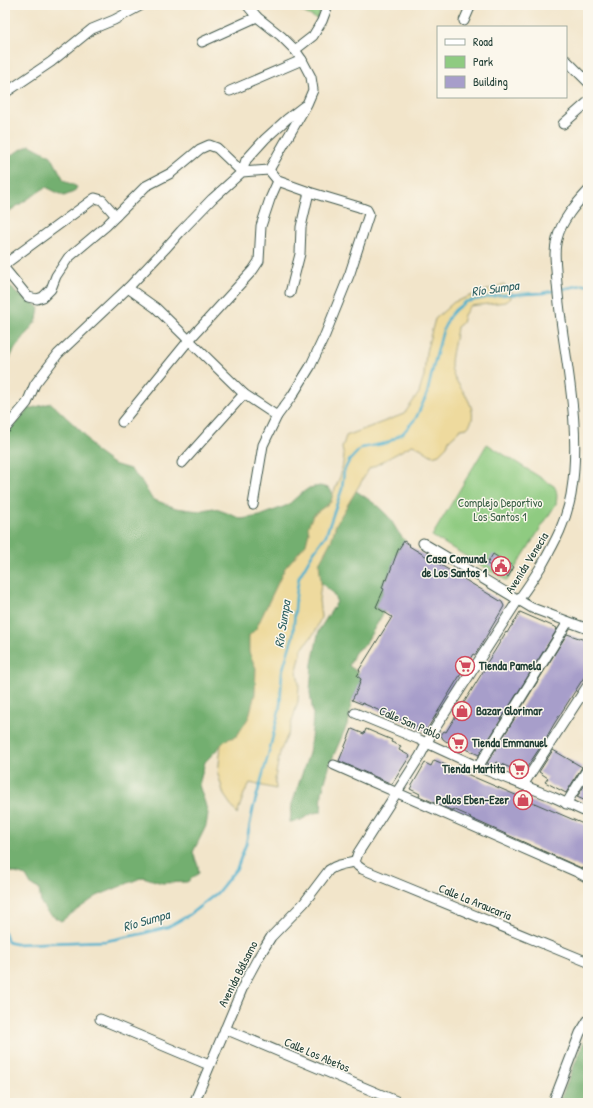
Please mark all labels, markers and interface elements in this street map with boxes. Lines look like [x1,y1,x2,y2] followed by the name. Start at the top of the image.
[437,26,567,98] legend
[473,33,493,50] text: Road
[473,53,493,70] text: Park
[473,73,508,90] text: Building
[470,276,522,301] water label: Río Sumpa
[458,494,542,525] park label: Complejo Deportivo Los Santos 1
[501,529,552,597] street label: Avenida Venecia
[422,550,488,581] place label: Casa Comunal de Los Santos 1
[490,555,512,577] public building icon: Casa Comunal de Los Santos 1
[269,597,296,649] water label: Río Sumpa
[454,655,476,677] supermarket icon: Tienda Pamela
[478,657,541,674] place label: Tienda Pamela
[451,700,473,722] shop icon: Bazar Glorimar
[377,702,444,743] street label: Calle San Pablo
[476,702,543,719] place label: Bazar Glorimar
[447,732,469,754] supermarket icon: Tienda Emmanuel
[471,734,548,751] place label: Tienda Emmanuel
[508,758,530,780] supermarket icon: Tienda Martita
[441,760,505,777] place label: Tienda Martita
[512,789,534,811] shop icon: Pollos Eben-Ezer
[436,791,509,808] place label: Pollos Eben-Ezer
[436,879,514,924] street label: Calle La Araucaria
[121,904,174,936] water label: Río Sumpa
[214,938,262,1010] street label: Avenida Bálsamo
[282,1033,353,1076] street label: Calle Los Abetos

